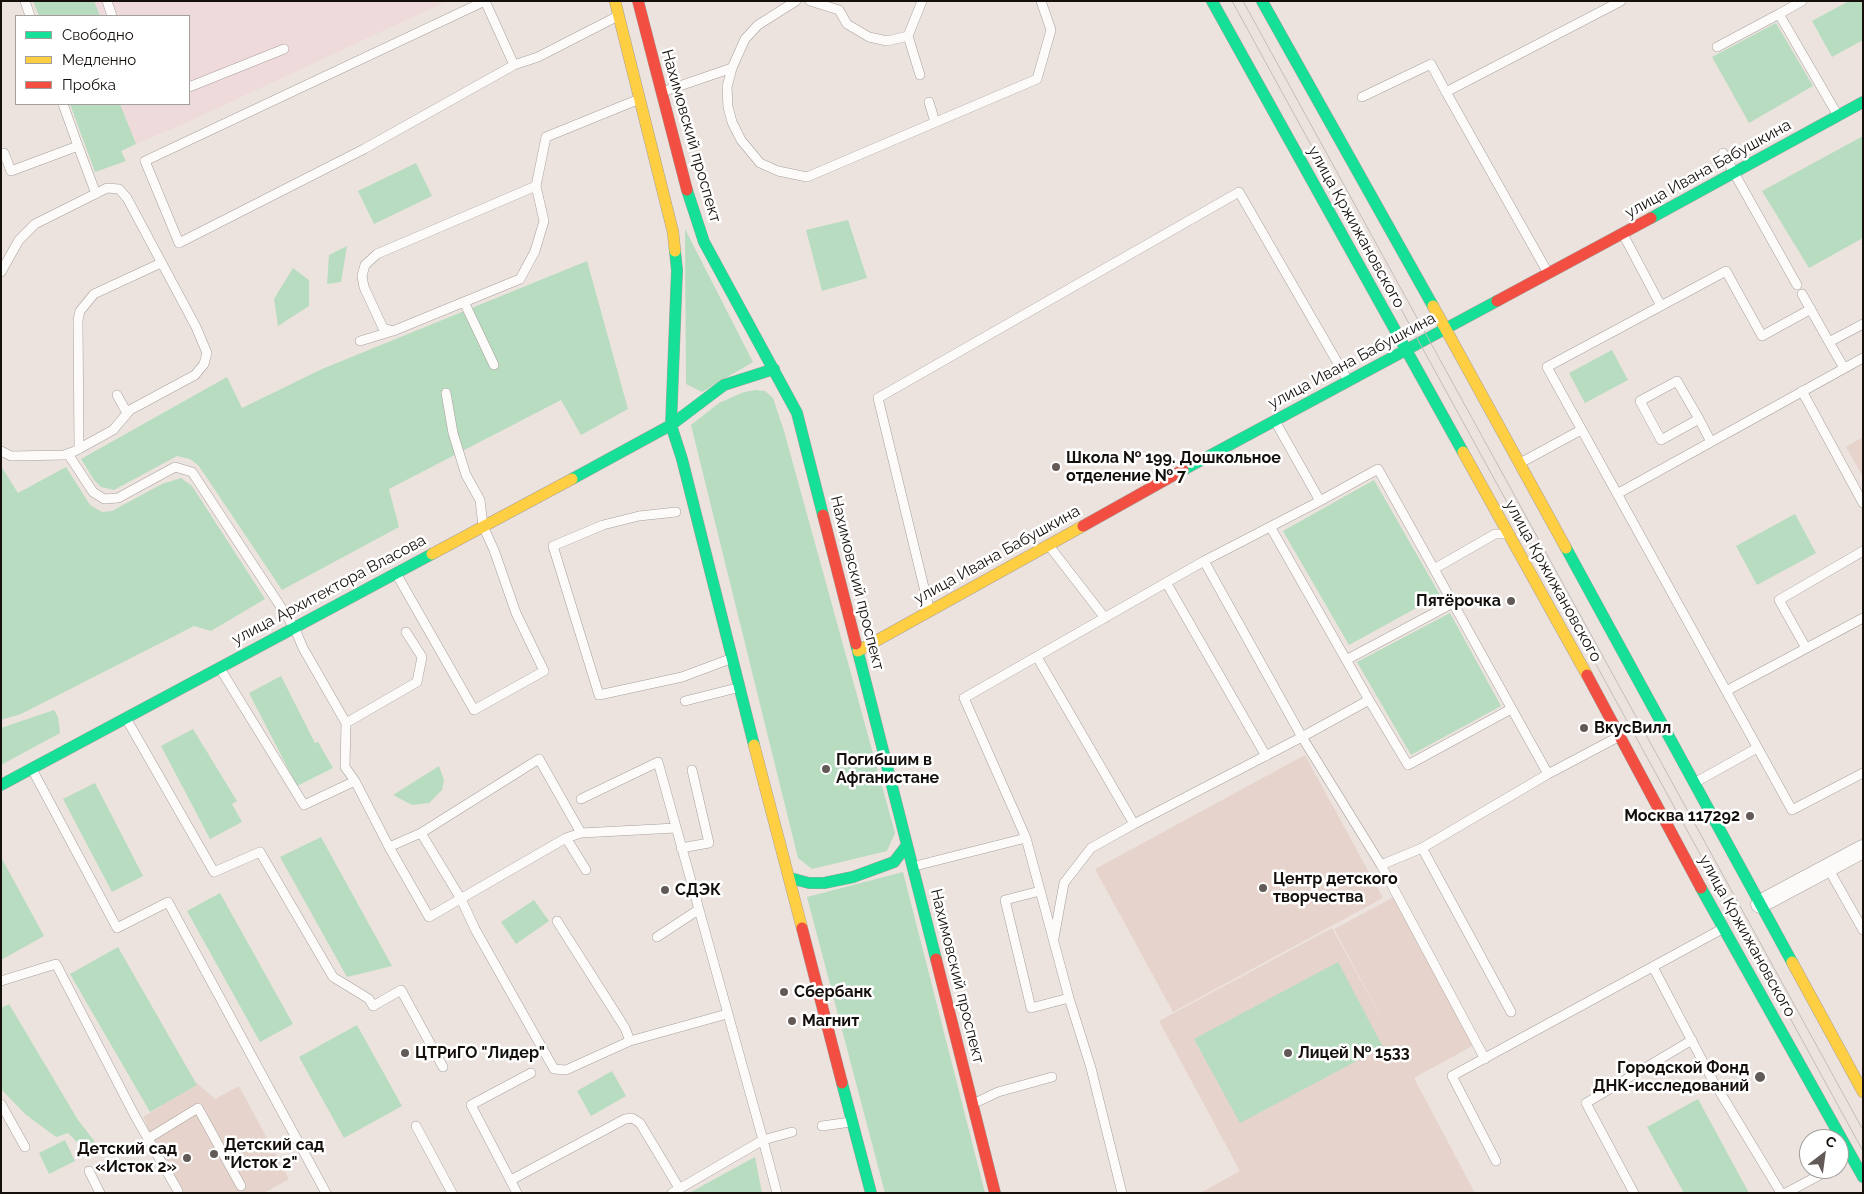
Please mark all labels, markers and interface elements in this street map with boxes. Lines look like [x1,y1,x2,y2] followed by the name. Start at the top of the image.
[15,15,190,105] legend
[62,26,134,44] text: Свободно
[657,47,725,225] street label: Нахимовский проспект
[62,51,136,69] text: Медленно
[62,76,116,94] text: Пробка
[1622,115,1794,223] street label: улица Ивана Бабушкина
[1303,143,1409,311] street label: улица Кржижановского
[1265,309,1439,413] street label: улица Ивана Бабушкина
[1066,448,1281,486] place label: Школа № 199. Дошкольное отделение № 7
[1050,461,1062,473] marker: Школа № 199. Дошкольное отделение № 7
[826,494,888,672] street label: Нахимовский проспект
[1500,497,1606,665] street label: улица Кржижановского
[911,501,1083,609] street label: улица Ивана Бабушкина
[229,531,429,649] street label: улица Архитектора Власова
[1416,591,1501,611] place label: Пятёрочка
[1505,595,1517,607] marker: Пятёрочка
[1594,718,1671,738] place label: ВкусВилл
[1578,722,1590,734] marker: ВкусВилл
[836,750,939,788] place label: Погибшим в Афганистане
[820,763,832,775] marker: Погибшим в Афганистане
[1624,806,1740,826] place label: Москва 117292
[1744,810,1756,822] marker: Москва 117292
[1694,852,1800,1020] street label: улица Кржижановского
[1273,869,1398,907] place label: Центр детского творчества
[675,880,721,900] place label: СДЭК
[1257,882,1269,894] marker: Центр детского творчества
[659,884,671,896] marker: СДЭК
[926,887,988,1065] street label: Нахимовский проспект
[794,982,872,1002] place label: Сбербанк
[778,986,790,998] marker: Сбербанк
[802,1011,859,1031] place label: Магнит
[786,1015,798,1027] marker: Магнит
[415,1043,545,1063] place label: ЦТРиГО "Лидер"
[1298,1043,1410,1063] place label: Лицей № 1533
[399,1047,411,1059] marker: ЦТРиГО "Лидер"
[1282,1047,1294,1059] marker: Лицей № 1533
[1593,1058,1749,1096] place label: Городской Фонд ДНК-исследований
[1753,1070,1767,1084] marker: Городской Фонд ДНК-исследований
[1799,1129,1849,1179] north arrow
[1823,1133,1839,1151] text: С
[224,1135,324,1173] place label: Детский сад "Исток 2"
[77,1139,177,1177] place label: Детский сад «Исток 2»
[208,1148,220,1160] marker: Детский сад "Исток 2"
[181,1152,193,1164] marker: Детский сад «Исток 2»

